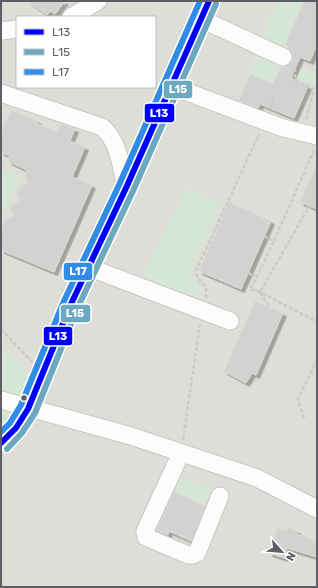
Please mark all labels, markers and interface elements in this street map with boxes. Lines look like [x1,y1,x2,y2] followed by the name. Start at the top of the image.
[16,16,156,88] legend
[52,25,70,39] text: L13
[52,45,70,59] text: L15
[52,65,69,79] text: L17
[163,80,193,99] line badge: L15
[169,83,187,96] text: L15
[144,103,175,123] line badge: L13
[150,107,168,120] text: L13
[63,262,93,281] line badge: L17
[69,265,87,278] text: L17
[60,304,91,323] line badge: L15
[66,307,84,320] text: L15
[43,326,73,346] line badge: L13
[49,330,67,343] text: L13
[19,393,29,403] unlabelled marker
[262,532,302,572] north arrow
[283,550,298,563] text: N

